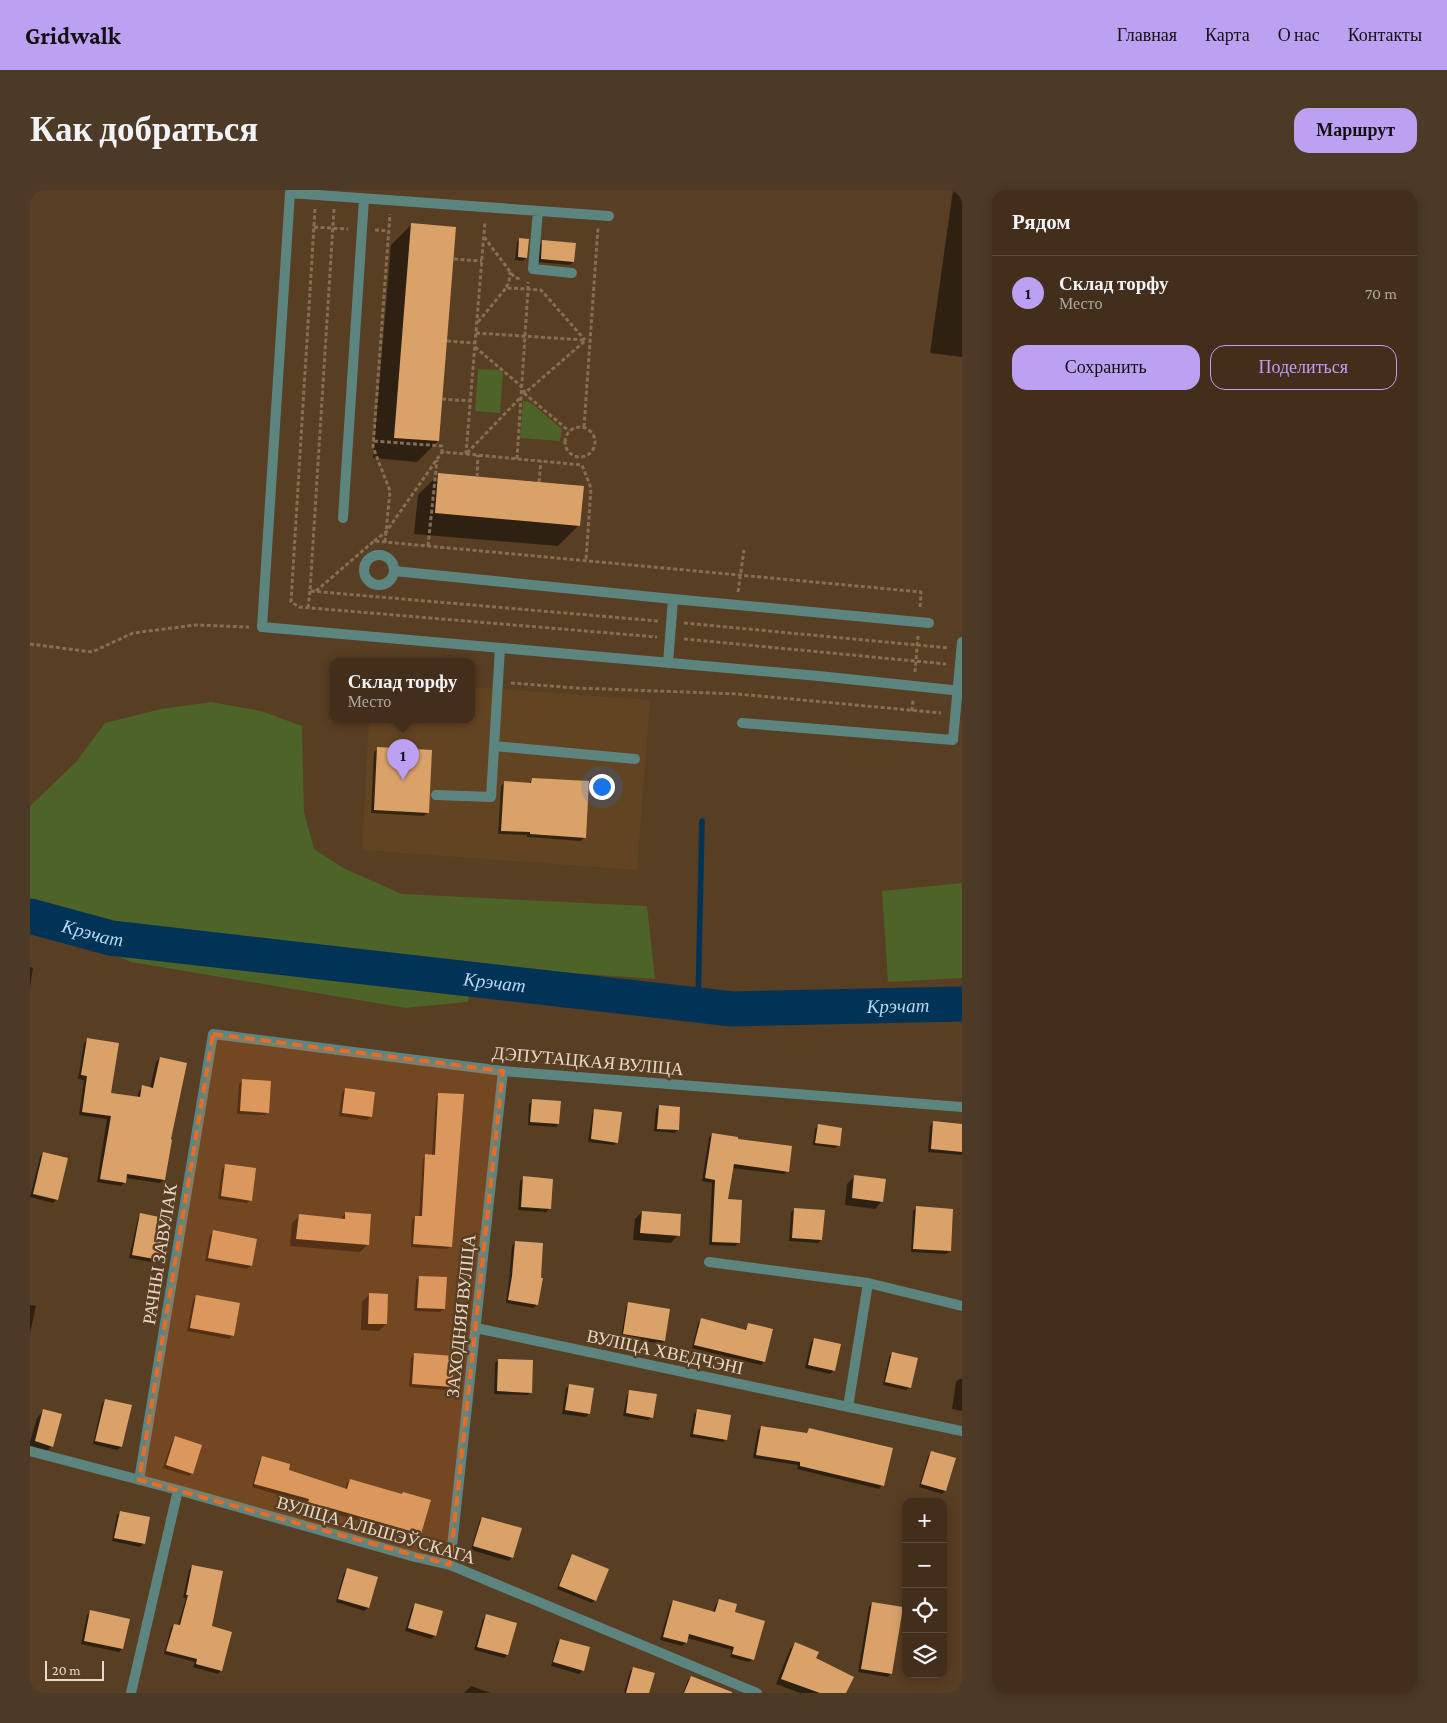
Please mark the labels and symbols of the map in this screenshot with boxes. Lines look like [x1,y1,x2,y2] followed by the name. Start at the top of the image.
[387,739,419,780] pin: 1
[589,774,615,800] your location
[59,915,124,950] water label: Крэчат
[461,968,527,996] water label: Крэчат
[865,995,930,1017] water label: Крэчат
[491,1043,685,1079] street label: ДЭПУТАЦКАЯ ВУЛІЦА
[139,1181,181,1326] street label: РАЧНЫ ЗАВУЛАК
[442,1233,480,1399] street label: ЗАХОДНЯЯ ВУЛІЦА
[585,1326,745,1378] street label: ВУЛІЦА ХВЕДЧЭНІ
[274,1491,478,1568] street label: ВУЛІЦА АЛЬШЭЎСКАГА
[45,1658,104,1681] scale bar

